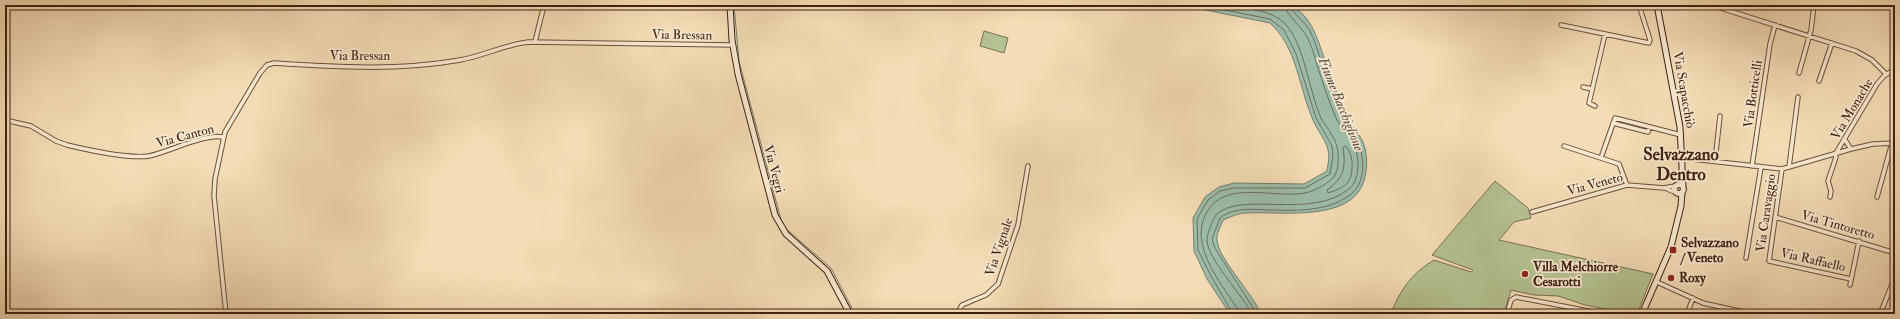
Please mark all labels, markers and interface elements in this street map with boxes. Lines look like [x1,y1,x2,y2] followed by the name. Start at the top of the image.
[652,26,713,44] street label: Via Bressan
[330,48,390,64] street label: Via Bressan
[1668,51,1699,130] street label: Via Scapacchiò
[1314,54,1368,154] water label: Fiume Bacchiglione
[1740,59,1766,129] street label: Via Botticelli
[1827,75,1877,143] street label: Via Monache
[154,121,216,151] street label: Via Canton
[760,143,788,195] street label: Via Vegri
[1643,144,1719,185] district label: Selvazzano Dentro
[1565,169,1625,199] street label: Via Veneto
[1753,173,1779,253] street label: Via Caravaggio
[1799,207,1877,243] street label: Via Tintoretto
[982,215,1017,278] street label: Via Vignale
[1679,235,1739,266] place label: Selvazzano / Veneto
[1668,245,1678,255] marker: Selvazzano / Veneto
[1779,245,1847,275] street label: Via Raffaello
[1532,259,1619,290] place label: Villa Melchiorre Cesarotti
[1520,269,1530,279] marker: Villa Melchiorre Cesarotti
[1679,270,1707,287] place label: Roxy
[1666,273,1676,283] marker: Roxy

